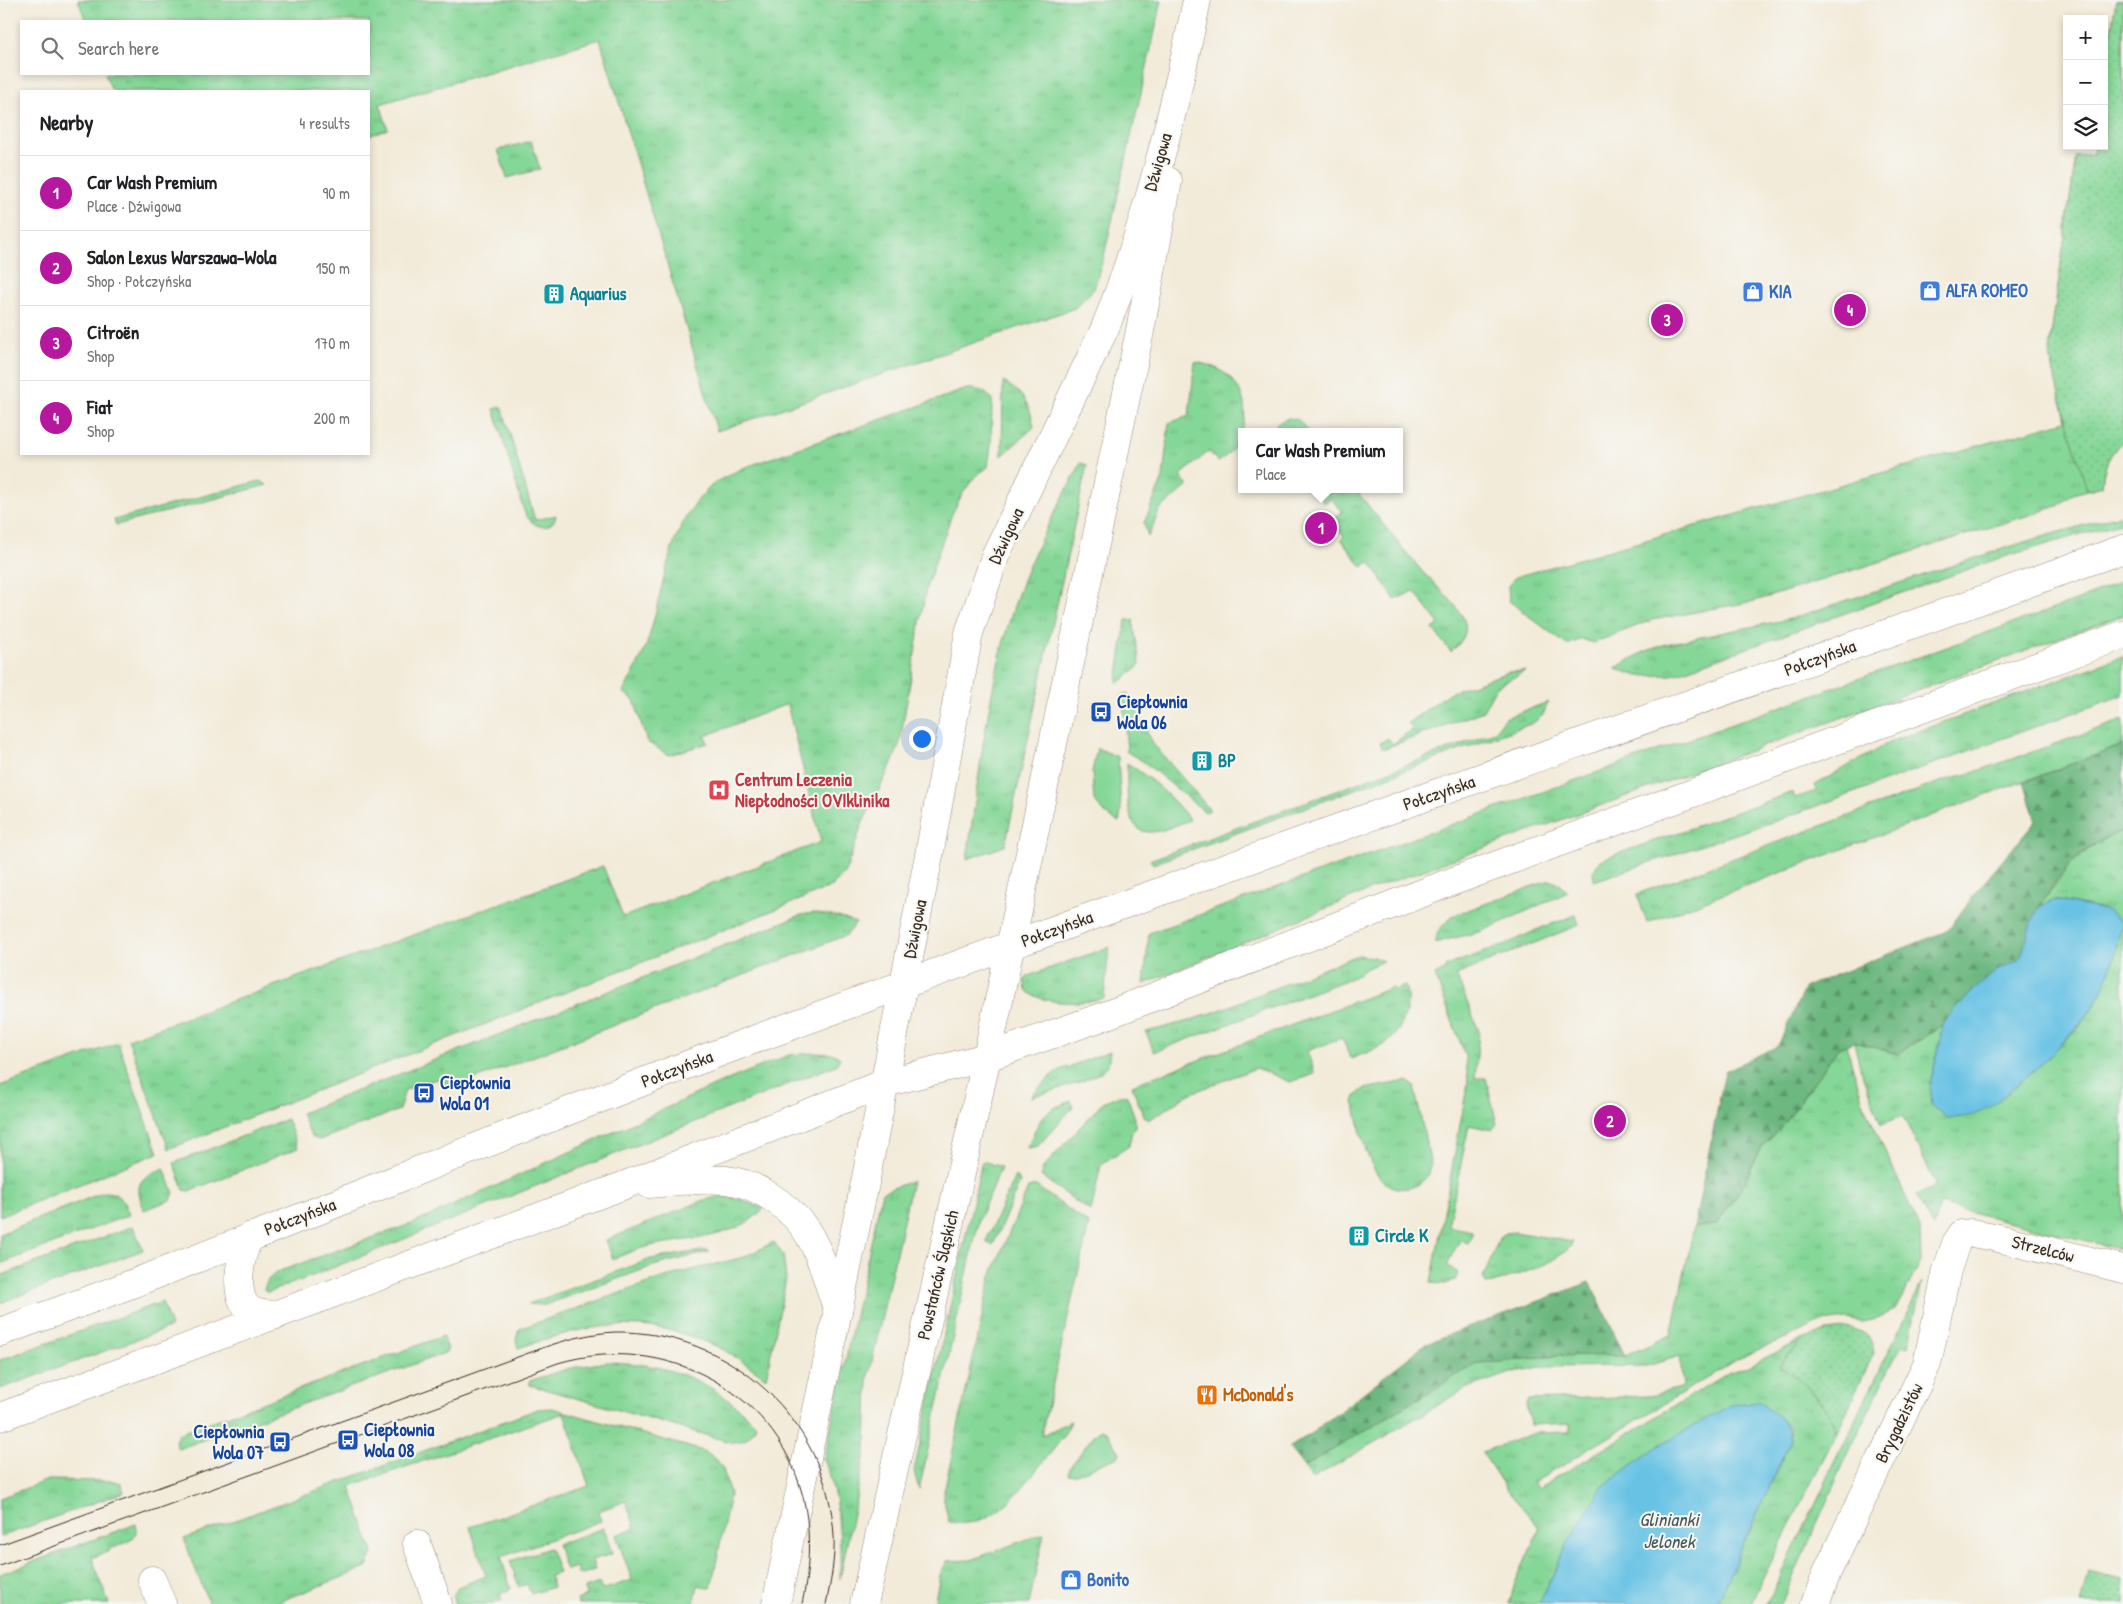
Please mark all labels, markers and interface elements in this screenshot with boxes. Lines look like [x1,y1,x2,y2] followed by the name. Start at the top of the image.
[2063,15,2108,150] map controls
[2063,15,2108,60] button: +
[20,20,370,75] search box
[38,34,66,62] icon: search
[78,35,159,61] text: Search here
[2063,60,2108,105] button: −
[2063,105,2108,150] button: layers
[40,108,93,137] text: Nearby
[299,112,350,134] text: 4 results
[1137,130,1178,194] street label: Dźwigowa
[87,169,217,195] text: Car Wash Premium
[53,182,59,204] text: 1
[322,182,350,204] text: 90 m
[87,195,181,217] text: Place · Dźwigowa
[87,244,276,270] text: Salon Lexus Warszawa-Wola
[52,257,60,279] text: 2
[316,257,350,279] text: 150 m
[87,270,191,292] text: Shop · Połczyńska
[1946,278,2028,303] place label: ALFA ROMEO
[1769,279,1792,304] place label: KIA
[1918,279,1942,303] shop icon: ALFA ROMEO
[1741,280,1765,304] shop icon: KIA
[570,281,627,307] place label: Aquarius
[542,282,566,306] building icon: Aquarius
[1834,291,1866,329] pin: 4
[1651,301,1683,339] pin: 3
[87,319,139,345] text: Citroën
[52,332,60,354] text: 3
[315,332,350,354] text: 170 m
[87,345,114,367] text: Shop
[87,394,112,420] text: Fiat
[53,407,59,429] text: 4
[314,407,350,429] text: 200 m
[87,420,114,442] text: Shop
[1238,428,1403,493] popup
[1255,437,1386,463] text: Car Wash Premium
[1255,463,1286,485] text: Place
[982,504,1029,568] street label: Dźwigowa
[1305,509,1337,547] pin: 1
[1780,633,1859,682] street label: Połczyńska
[1117,689,1188,735] place label: Ciepłownia Wola 06
[1089,700,1113,724] bus stop icon: Ciepłownia Wola 06
[909,726,935,752] your location
[1218,748,1236,773] place label: BP
[1190,749,1214,773] building icon: BP
[735,767,890,814] place label: Centrum Leczenia Niepłodności OVIklinika
[1399,769,1478,816] street label: Połczyńska
[707,778,731,802] hospital icon: Centrum Leczenia Niepłodności OVIklinika
[897,897,932,960] street label: Dźwigowa
[1017,904,1096,953] street label: Połczyńska
[637,1043,716,1094] street label: Połczyńska
[440,1070,511,1116] place label: Ciepłownia Wola 01
[412,1081,436,1105] bus stop icon: Ciepłownia Wola 01
[1594,1102,1626,1140] pin: 2
[260,1191,339,1242] street label: Połczyńska
[910,1207,965,1342] street label: Powstańców Śląskich
[1375,1223,1429,1248] place label: Circle K
[1347,1224,1371,1248] building icon: Circle K
[2009,1229,2077,1268] street label: Strzelców
[1868,1379,1929,1467] street label: Brygadzistów
[1223,1382,1293,1407] place label: McDonald's
[1195,1383,1219,1407] restaurant icon: McDonald's
[364,1417,435,1463] place label: Ciepłownia Wola 08
[194,1419,265,1465] place label: Ciepłownia Wola 07
[336,1428,360,1452] bus stop icon: Ciepłownia Wola 08
[268,1430,292,1454] bus stop icon: Ciepłownia Wola 07
[1639,1506,1700,1554] water label: Glinianki Jelonek
[1087,1567,1130,1592] place label: Bonito
[1059,1568,1083,1592] shop icon: Bonito

